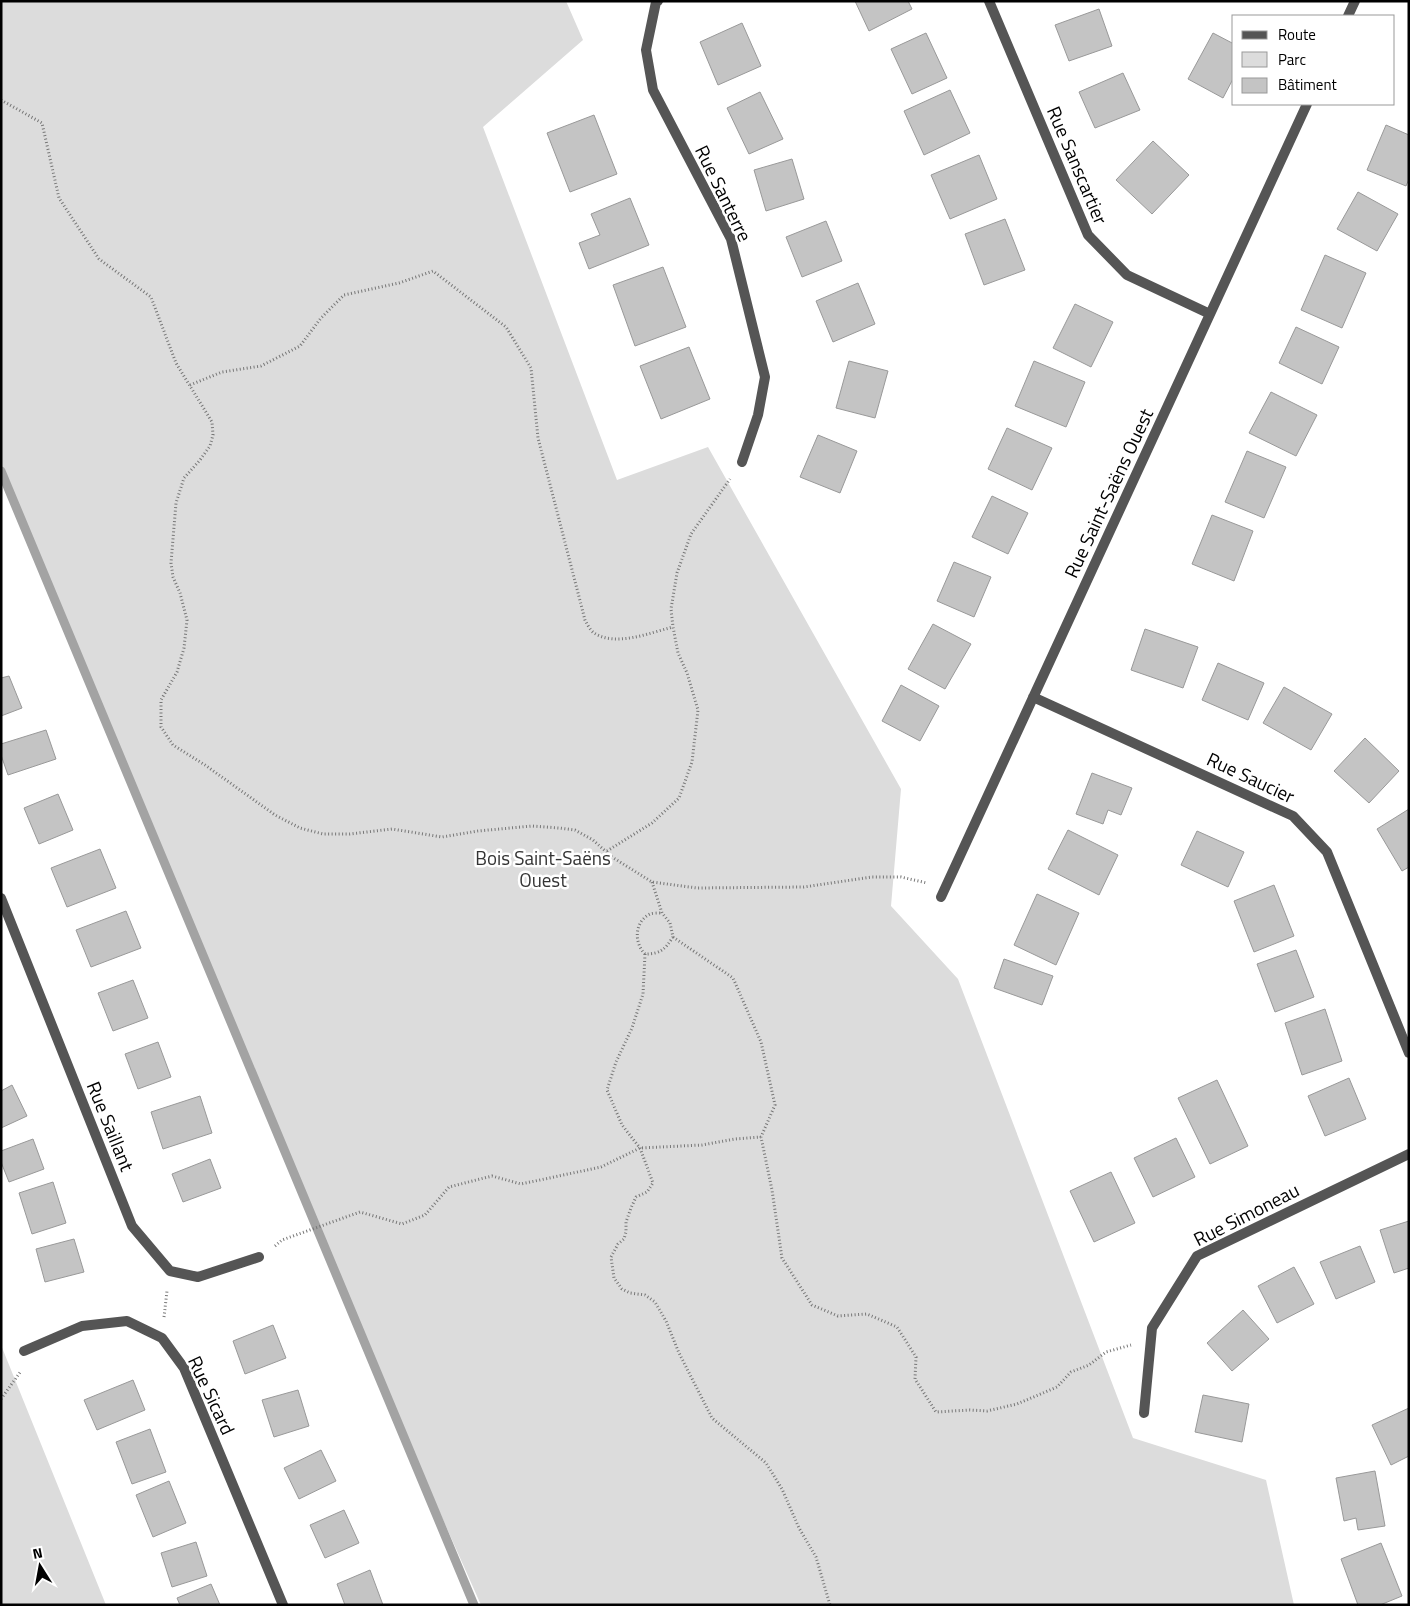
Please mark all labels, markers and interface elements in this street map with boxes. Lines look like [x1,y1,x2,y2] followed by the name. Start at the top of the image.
[1232,15,1395,105] legend
[1278,23,1316,46] text: Route
[1278,48,1306,71] text: Parc
[1278,73,1337,96] text: Bâtiment
[1040,101,1116,229] street label: Rue Sanscartier
[688,140,760,246] street label: Rue Santerre
[1056,403,1160,583] street label: Rue Saint-Saëns Ouest
[1202,744,1300,810] street label: Rue Saucier
[475,843,611,894] park label: Bois Saint-Saëns Ouest
[80,1077,142,1176] street label: Rue Saillant
[1188,1175,1304,1253] street label: Rue Simoneau
[181,1351,243,1439] street label: Rue Sicard
[15,1541,65,1591] north arrow
[31,1542,44,1564] text: N

